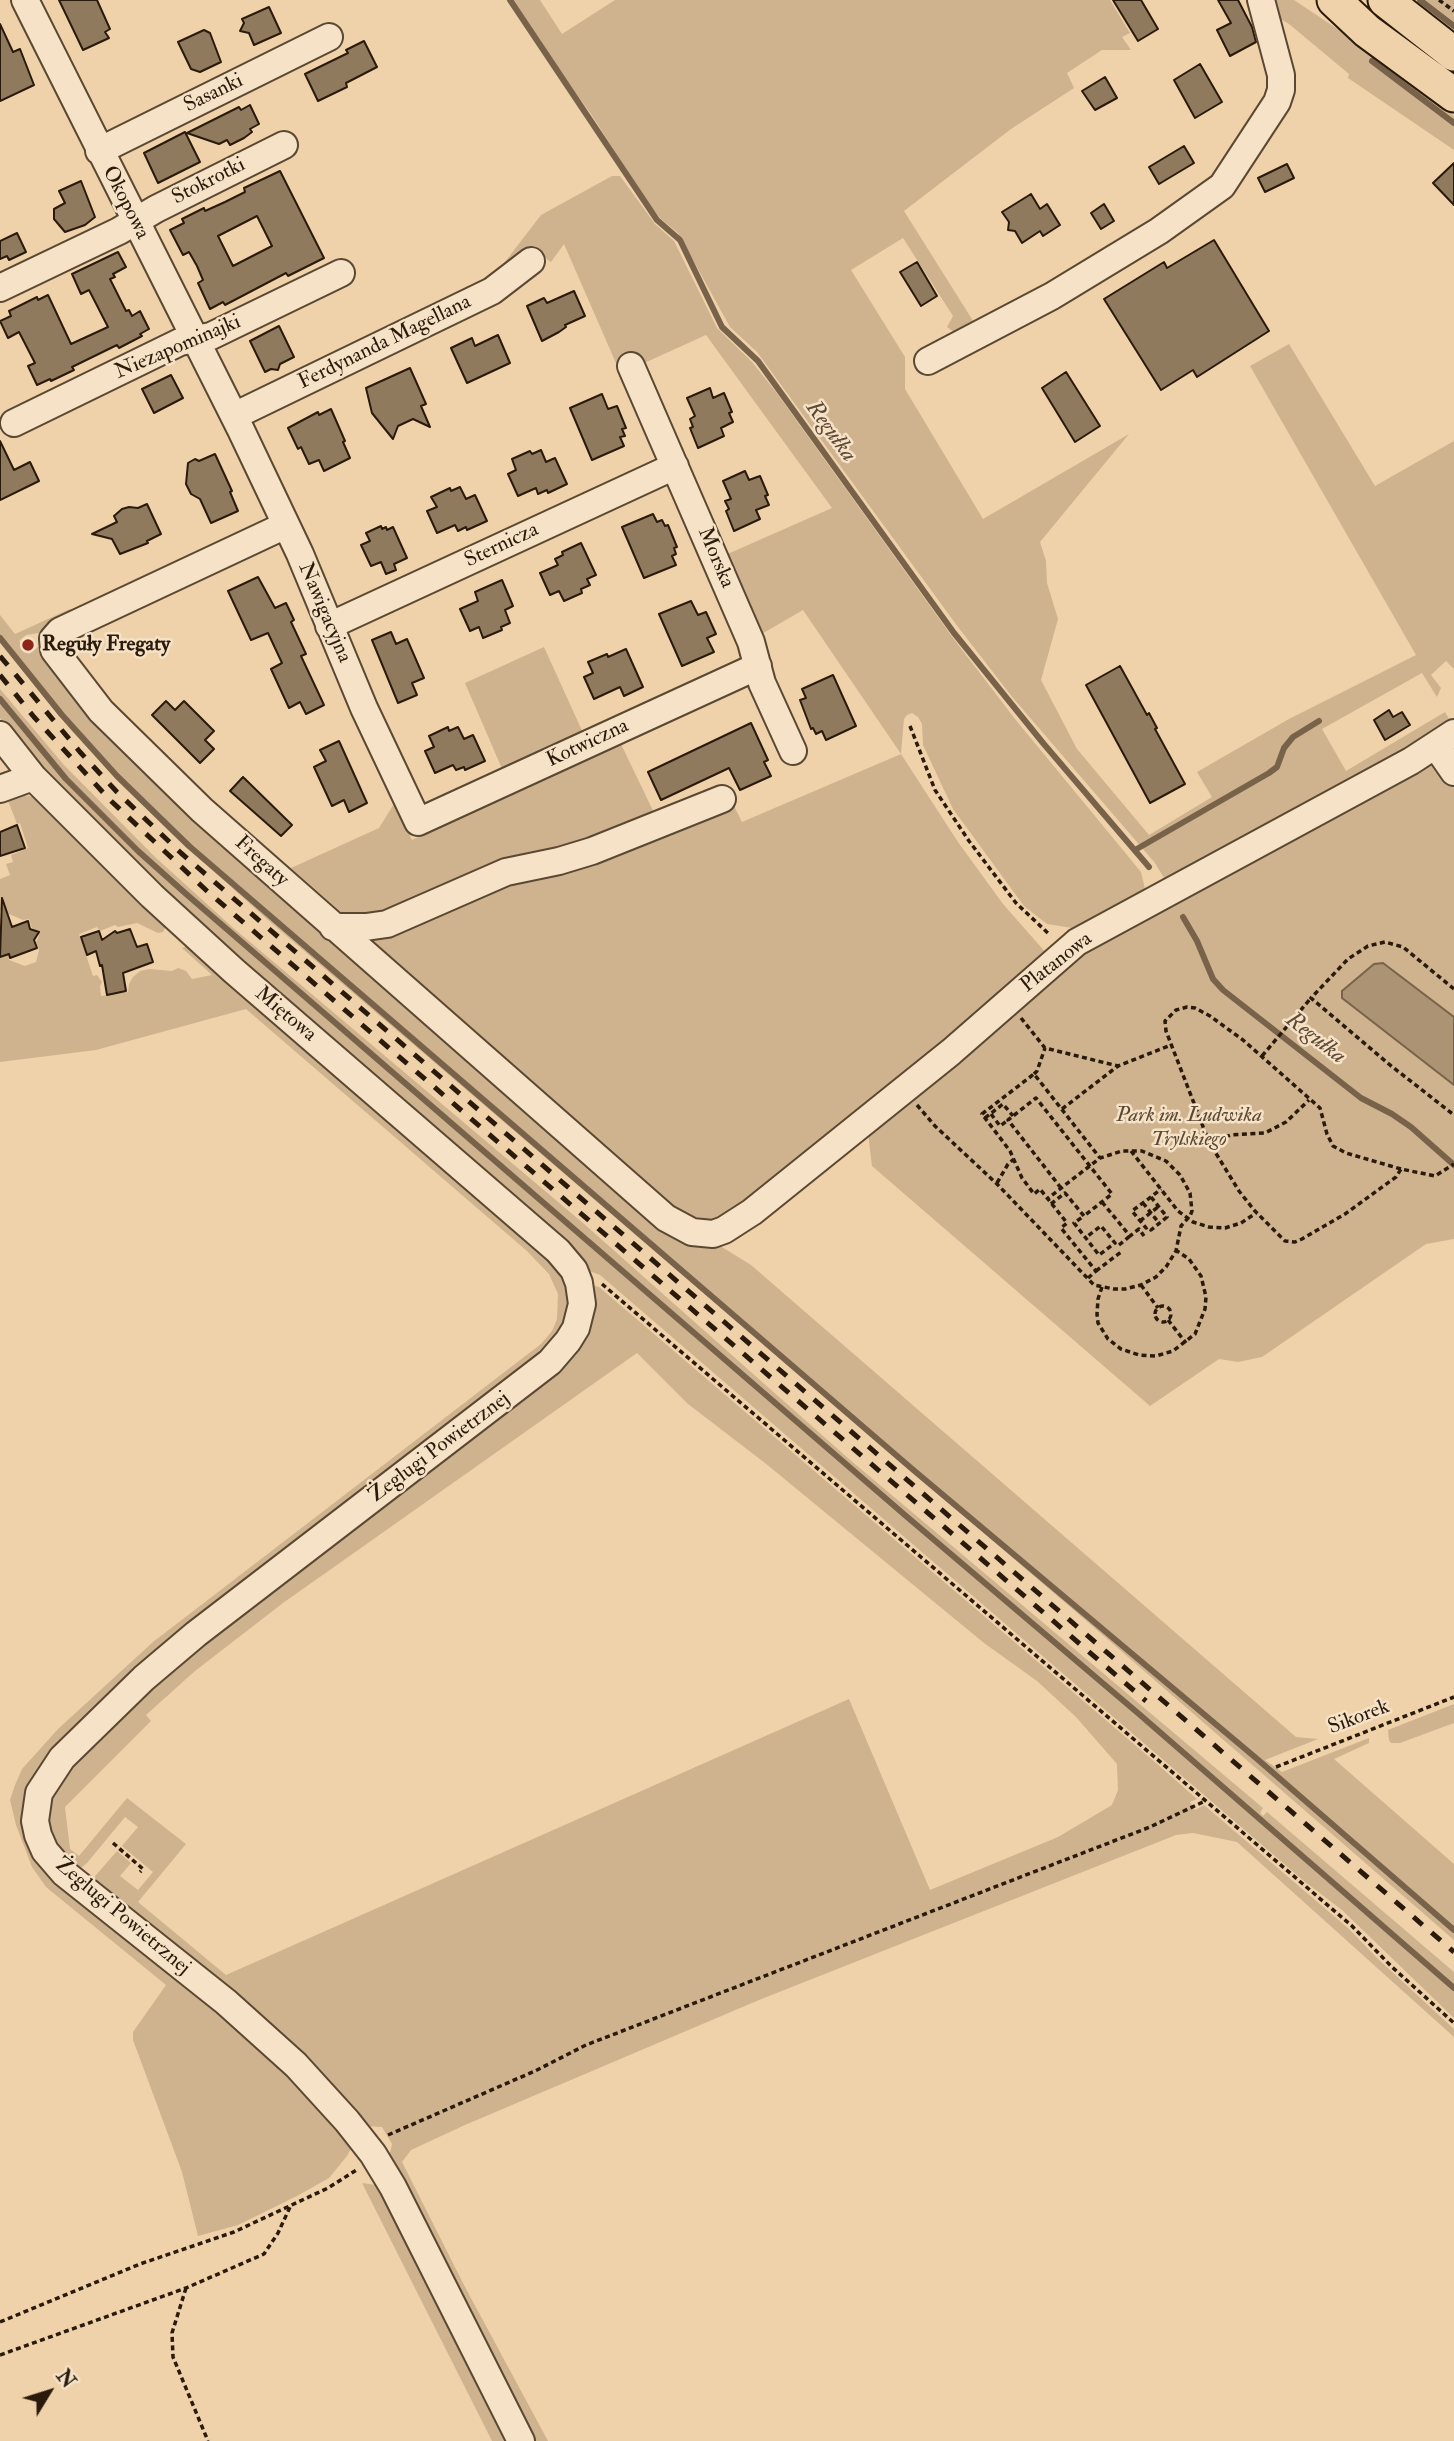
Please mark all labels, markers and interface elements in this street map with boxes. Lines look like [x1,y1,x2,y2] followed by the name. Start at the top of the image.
[180,69,248,119] street label: Sasanki
[168,153,250,211] street label: Stokrotki
[96,162,154,244] street label: Okopowa
[294,290,476,396] street label: Ferdynanda Magellana
[111,310,245,386] street label: Niezapominajki
[799,396,861,468] water label: Regułka
[461,518,543,574] street label: Sternicza
[691,524,739,592] street label: Morska
[292,559,356,667] street label: Nawigacyjna
[42,632,170,658] place label: Reguły Fregaty
[20,637,36,653] marker: Reguły Fregaty
[543,714,633,774] street label: Kotwiczna
[229,831,293,893] street label: Fregaty
[1016,927,1098,999] street label: Platanowa
[249,982,321,1048] street label: Miętowa
[1279,1007,1351,1071] water label: Regułka
[1116,1103,1262,1153] park label: Park im. Ludwika Trylskiego
[365,1387,515,1509] street label: Żeglugi Powietrznej
[1325,1695,1393,1741] street label: Sikorek
[49,1853,195,1981] street label: Żeglugi Powietrznej
[14,2357,84,2427] north arrow
[51,2365,80,2393] text: N

